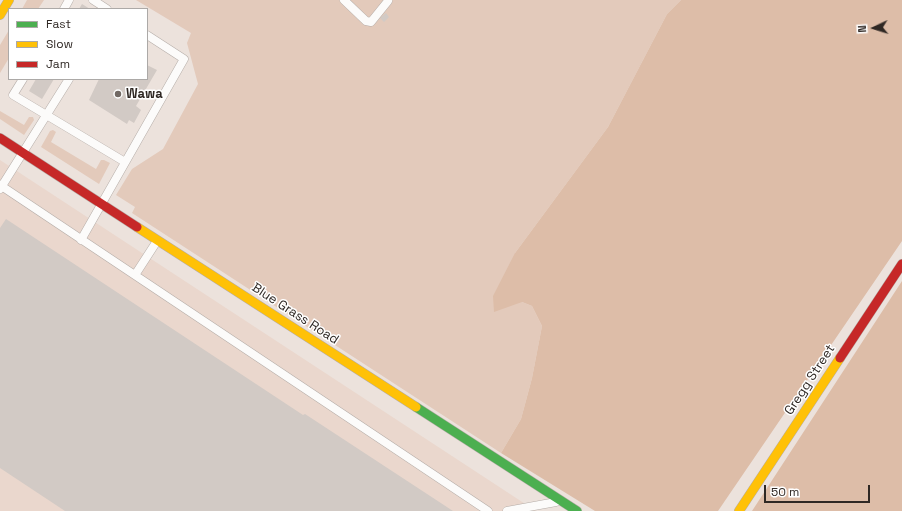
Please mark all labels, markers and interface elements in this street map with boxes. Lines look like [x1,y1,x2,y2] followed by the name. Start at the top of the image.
[8,8,148,80] legend
[854,8,894,48] north arrow
[46,16,71,32] text: Fast
[855,25,869,33] text: N
[46,36,73,52] text: Slow
[46,56,70,72] text: Jam
[126,86,163,102] place label: Wawa
[113,89,123,99] marker: Wawa
[249,280,341,348] street label: Blue Grass Road
[781,342,839,418] street label: Gregg Street
[766,477,872,503] scale bar
[771,484,799,500] text: 50 m

